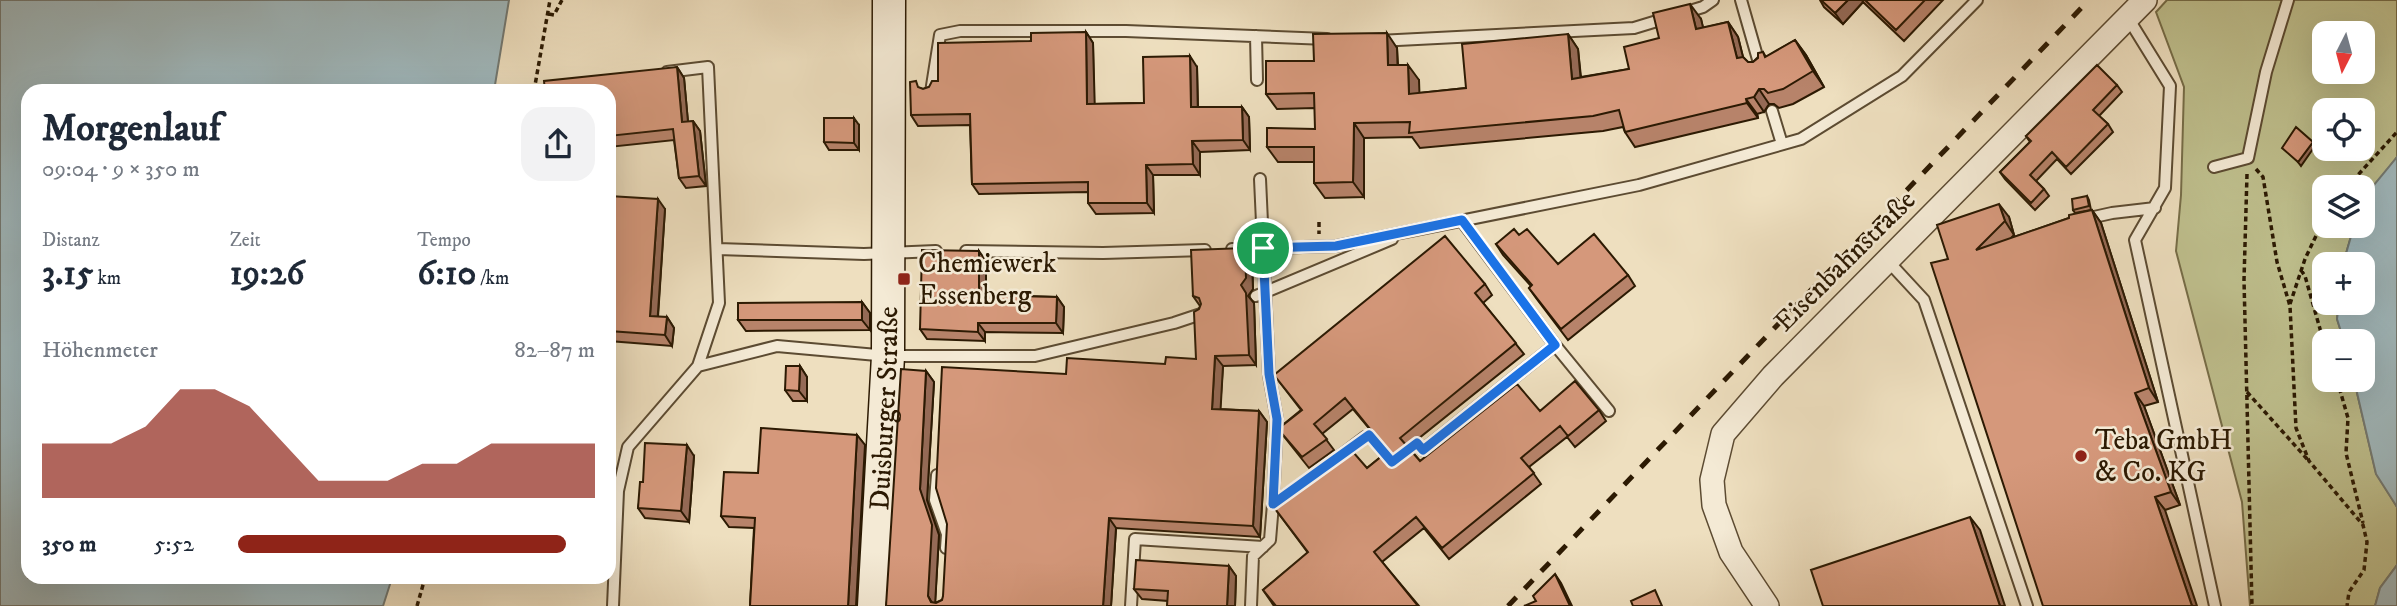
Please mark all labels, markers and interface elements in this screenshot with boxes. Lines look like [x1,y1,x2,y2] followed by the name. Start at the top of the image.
[2312,21,2375,84] north arrow
[2312,21,2375,392] map controls
[2312,98,2375,161] button: locate
[42,105,221,153] text: Morgenlauf
[521,107,595,181] button: share
[42,155,200,184] text: 09:04 · 9 × 350 m
[2312,175,2375,238] button: layers
[1767,183,1923,339] street label: Eisenbahnstraße
[1233,218,1293,278] pin
[42,229,100,252] text: Distanz
[230,229,261,252] text: Zeit
[417,229,471,252] text: Tempo
[1244,229,1282,267] icon: arrive
[918,246,1056,313] place label: Chemiewerk Essenberg
[42,252,93,296] text: 3.15
[230,252,304,296] text: 19:26
[417,252,476,296] text: 6:10
[2312,252,2375,315] button: +
[93,267,121,290] text: km
[476,267,509,290] text: /km
[896,271,912,287] marker: Chemiewerk Essenberg
[862,306,906,511] street label: Duisburger Straße
[2312,329,2375,392] button: −
[42,336,158,365] text: Höhenmeter
[514,336,595,365] text: 82–87 m
[2095,423,2233,490] place label: Teba GmbH & Co. KG
[2073,448,2089,464] marker: Teba GmbH & Co. KG
[42,530,97,559] text: 350 m
[154,530,194,559] text: 5:52

